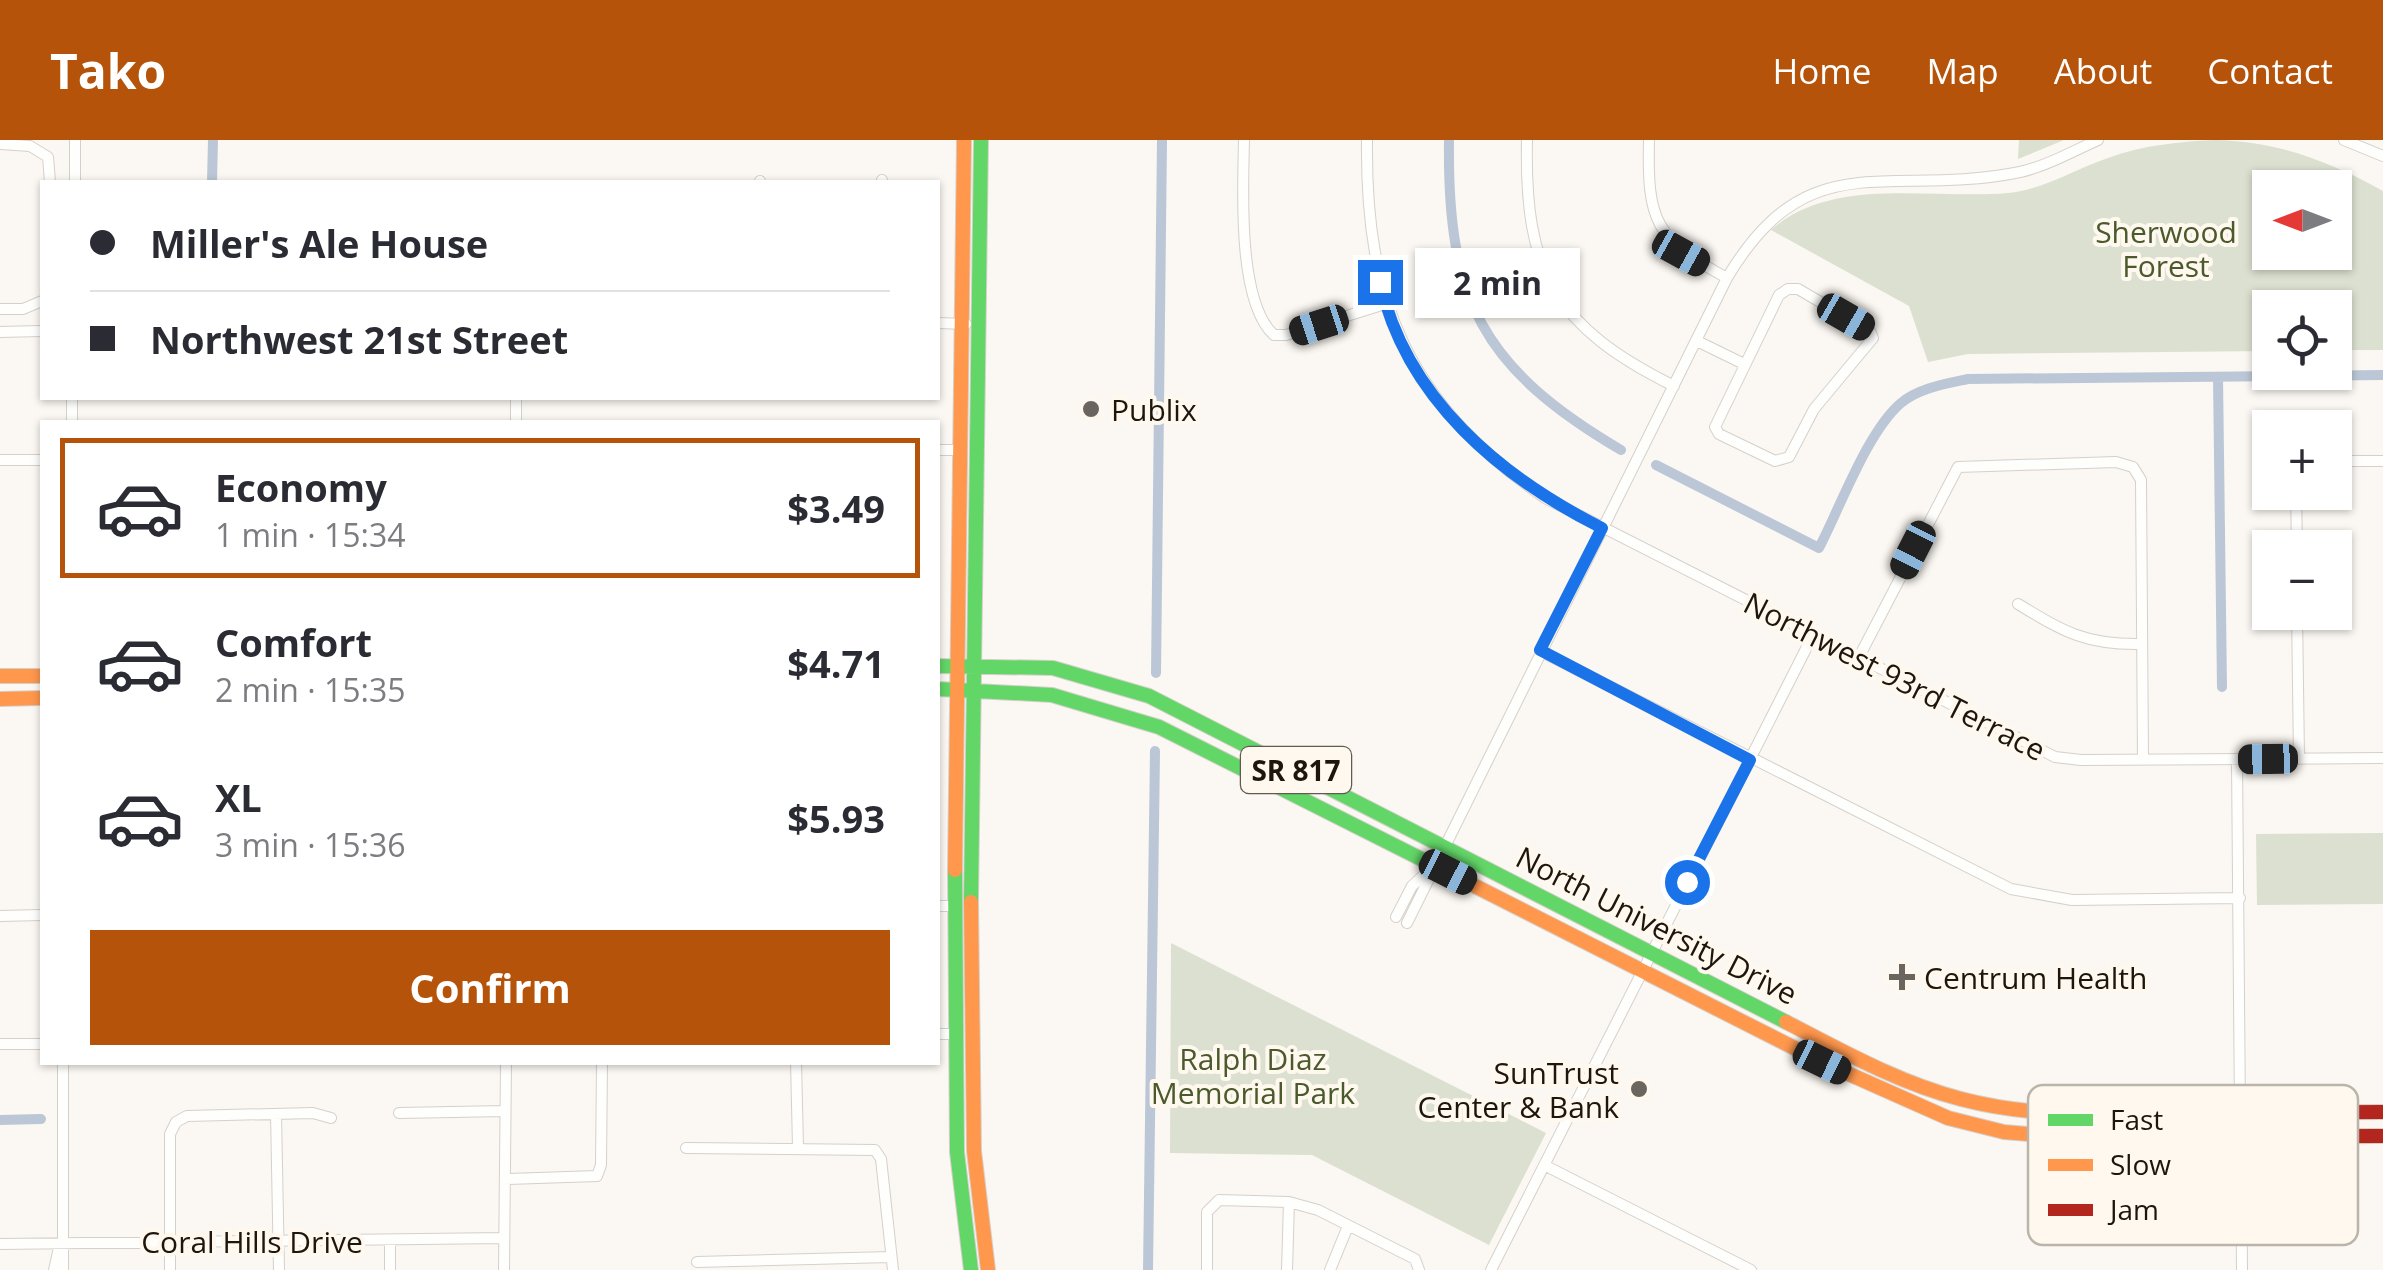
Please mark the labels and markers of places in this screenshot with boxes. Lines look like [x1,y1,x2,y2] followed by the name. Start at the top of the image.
[1111,389,1197,430] place label: Publix
[1080,398,1102,420] marker: Publix
[1924,957,2147,998] place label: Centrum Health
[1889,964,1915,990] marker: Centrum Health
[1417,1052,1619,1127] place label: SunTrust Center & Bank
[1628,1078,1650,1100] marker: SunTrust Center & Bank

